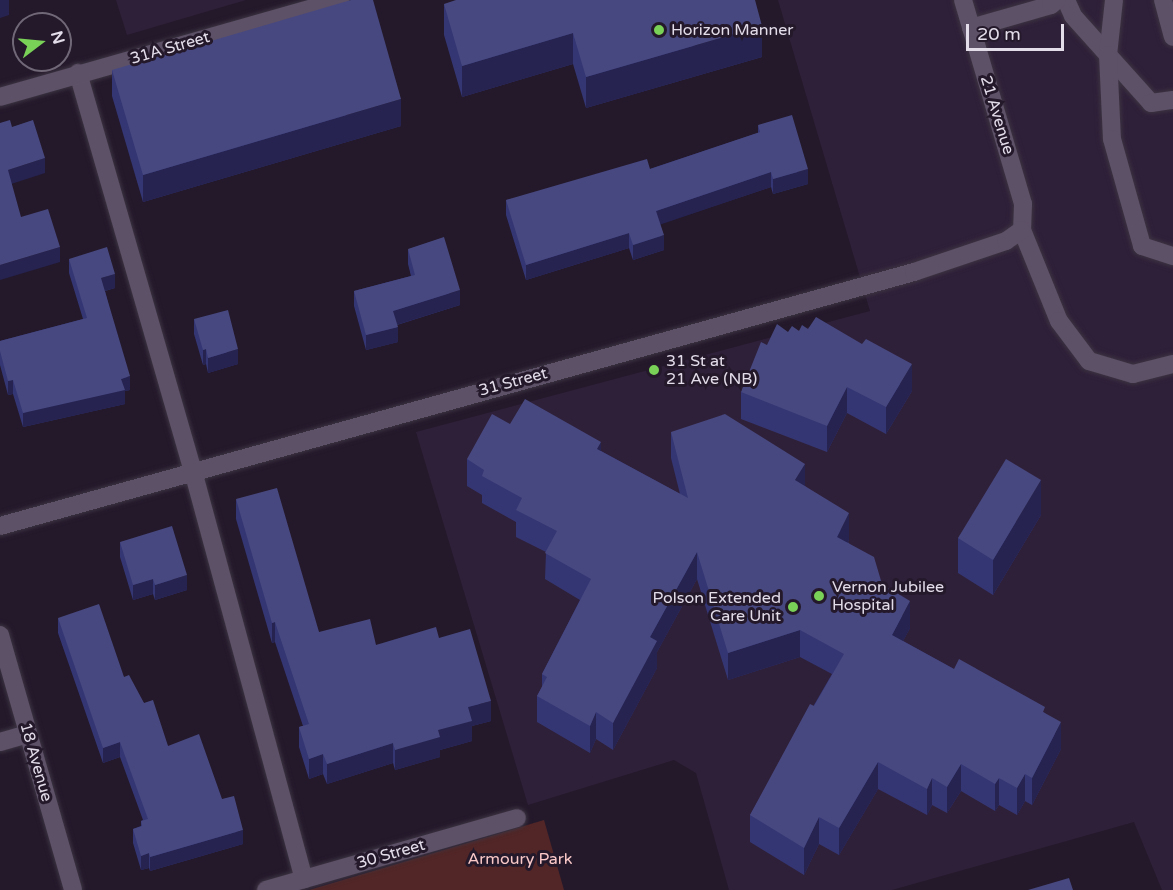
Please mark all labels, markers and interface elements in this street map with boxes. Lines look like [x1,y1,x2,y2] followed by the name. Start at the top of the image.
[12,12,72,72] north arrow
[969,12,1066,50] scale bar
[671,20,793,40] place label: Horizon Manner
[652,23,666,37] marker: Horizon Manner
[977,23,1021,45] text: 20 m
[128,27,212,69] street label: 31A Street
[46,29,69,47] text: N
[976,73,1018,157] street label: 21 Avenue
[666,351,757,389] place label: 31 St at 21 Ave (NB)
[647,363,661,377] marker: 31 St at 21 Ave (NB)
[477,364,549,400] street label: 31 Street
[832,577,944,615] place label: Vernon Jubilee Hospital
[810,587,828,605] marker: Vernon Jubilee Hospital
[653,588,781,626] place label: Polson Extended Care Unit
[786,600,800,614] marker: Polson Extended Care Unit
[16,720,56,804] street label: 18 Avenue
[355,835,427,873] street label: 30 Street
[467,849,573,869] park label: Armoury Park

